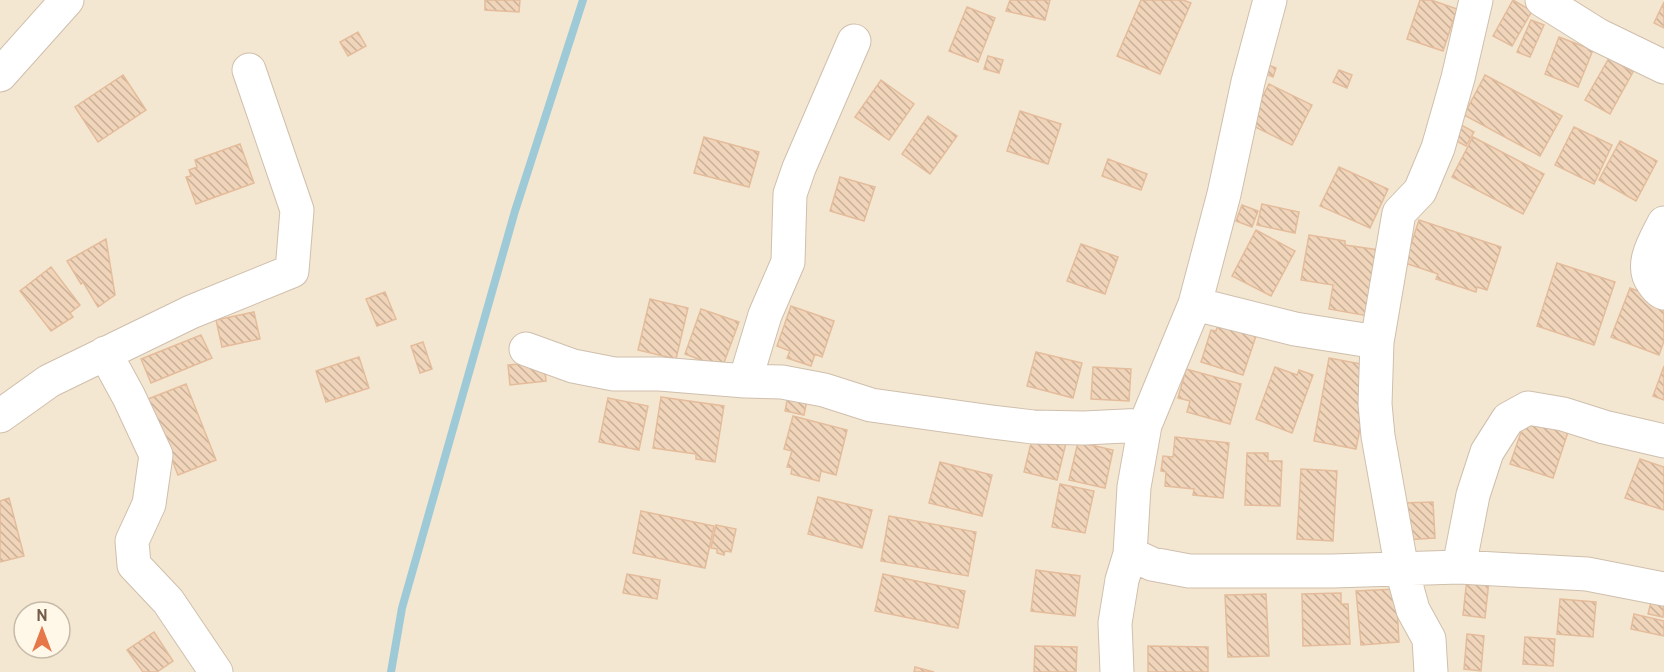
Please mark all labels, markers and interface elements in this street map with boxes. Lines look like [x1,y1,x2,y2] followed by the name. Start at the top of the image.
[12,600,72,660] north arrow
[36,607,48,627] text: N

